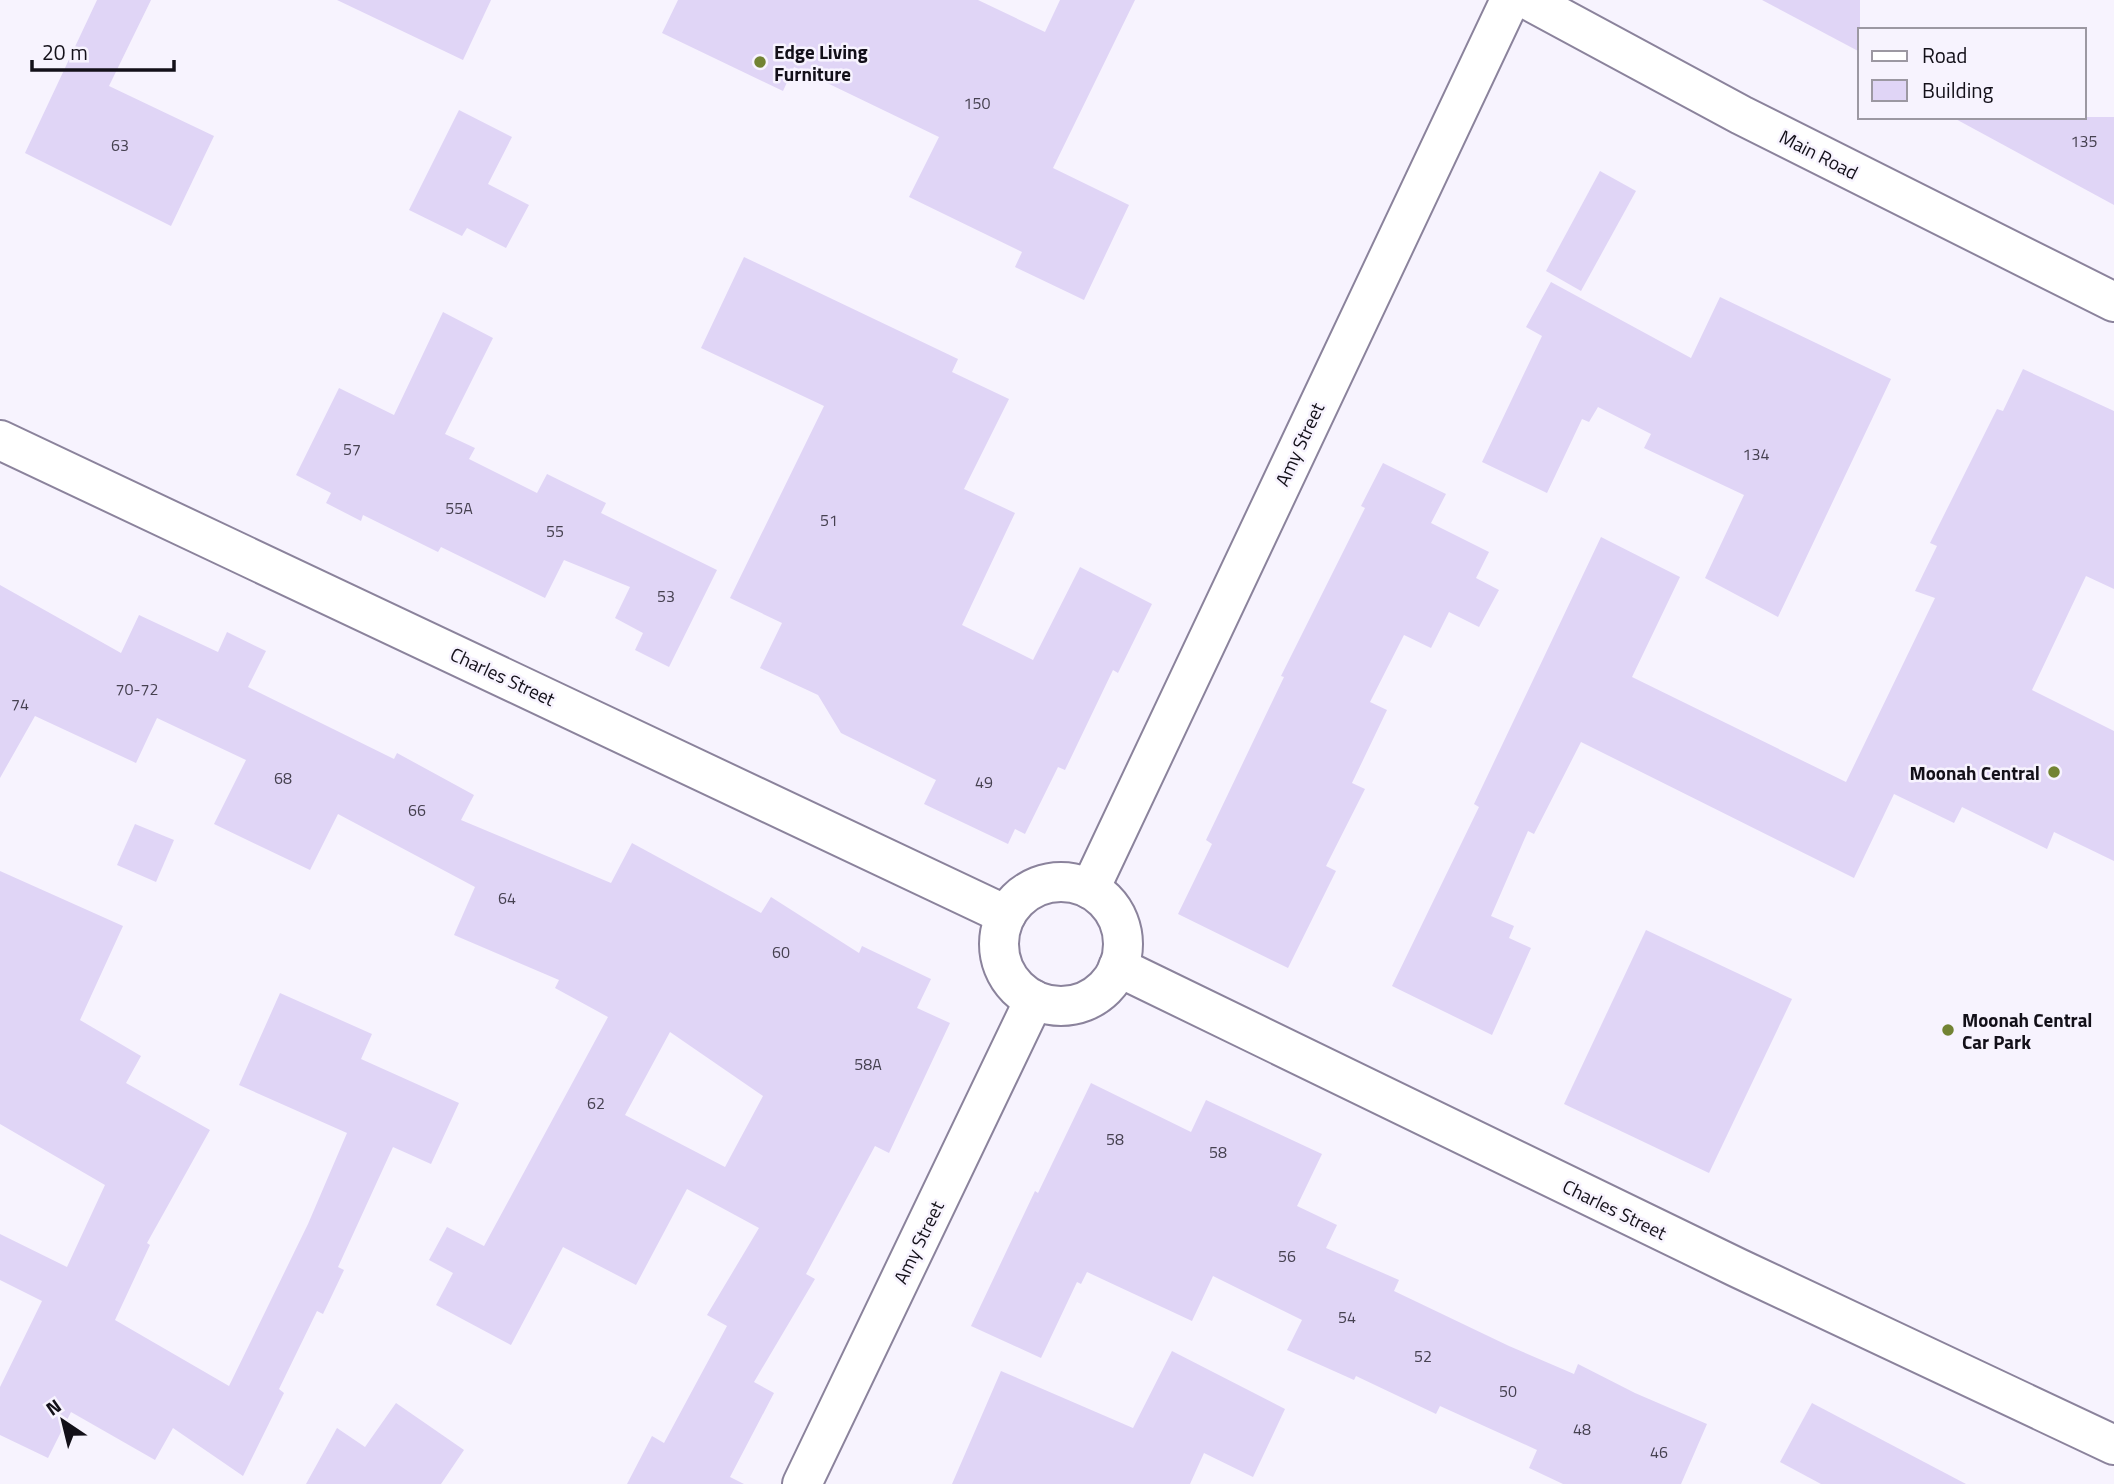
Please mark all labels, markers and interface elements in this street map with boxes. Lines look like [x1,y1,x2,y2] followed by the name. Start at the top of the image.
[32,28,173,72] scale bar
[1858,28,2086,119] legend
[42,36,88,68] text: 20 m
[774,37,868,88] place label: Edge Living Furniture
[1922,39,1967,71] text: Road
[752,54,768,70] marker: Edge Living Furniture
[1922,74,1994,106] text: Building
[964,91,990,115] house number: 150
[1774,122,1864,186] street label: Main Road
[2071,129,2097,153] house number: 135
[111,133,129,157] house number: 63
[1267,397,1331,491] street label: Amy Street
[343,437,361,461] house number: 57
[1743,442,1769,466] house number: 134
[445,496,473,520] house number: 55A
[820,508,838,532] house number: 51
[546,519,564,543] house number: 55
[657,584,675,608] house number: 53
[446,639,560,713] street label: Charles Street
[116,677,158,701] house number: 70-72
[11,692,29,716] house number: 74
[1910,758,2040,787] place label: Moonah Central
[2046,764,2062,780] marker: Moonah Central
[274,766,292,790] house number: 68
[975,770,993,794] house number: 49
[408,798,426,822] house number: 66
[498,886,516,910] house number: 64
[772,940,790,964] house number: 60
[1962,1005,2093,1056] place label: Moonah Central Car Park
[1940,1022,1956,1038] marker: Moonah Central Car Park
[854,1052,882,1076] house number: 58A
[587,1091,605,1115] house number: 62
[1106,1127,1124,1151] house number: 58
[1209,1140,1227,1164] house number: 58
[1558,1171,1672,1247] street label: Charles Street
[885,1195,951,1289] street label: Amy Street
[1278,1244,1296,1268] house number: 56
[1338,1305,1356,1329] house number: 54
[1414,1344,1432,1368] house number: 52
[1499,1379,1517,1403] house number: 50
[28,1386,98,1456] north arrow
[39,1391,67,1422] text: N
[1573,1417,1591,1441] house number: 48
[1650,1440,1668,1464] house number: 46

